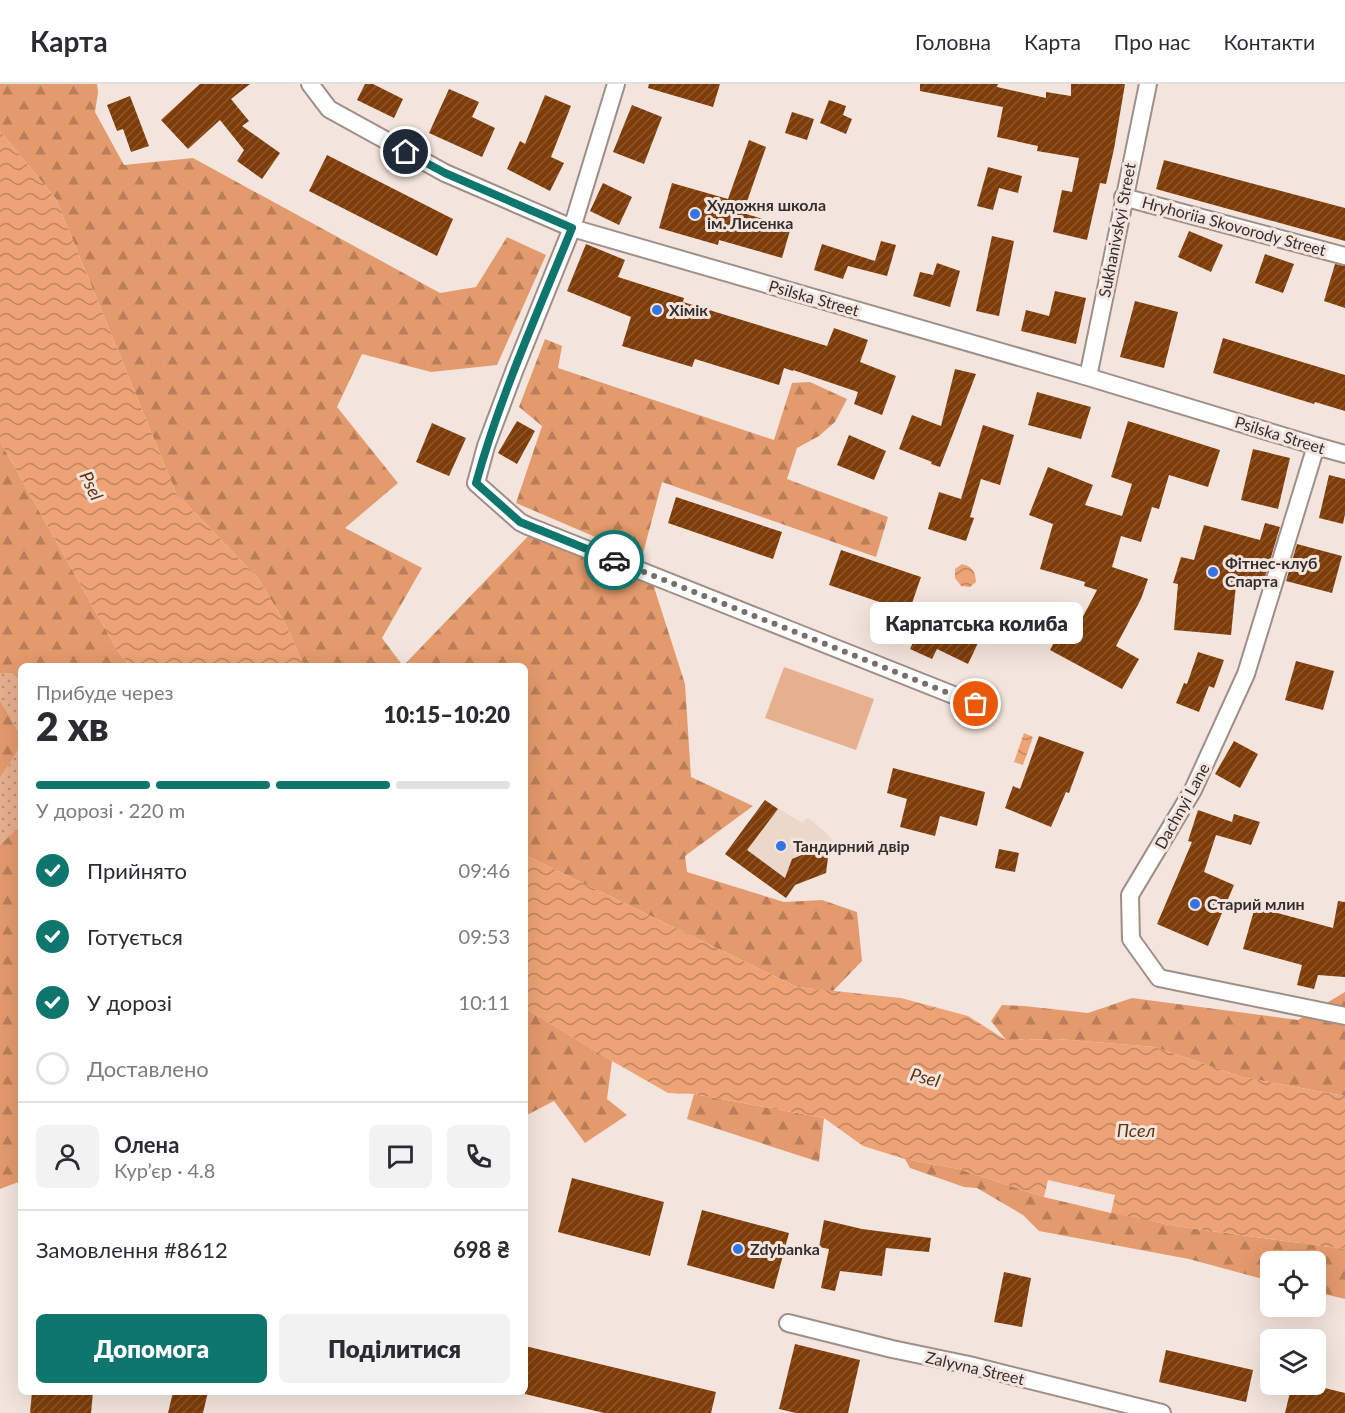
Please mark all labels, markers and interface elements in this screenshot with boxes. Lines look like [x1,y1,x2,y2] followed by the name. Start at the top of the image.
[30,24,108,58] text: Карта
[915,29,991,54] text: Головна
[1024,29,1081,54] text: Карта
[1114,29,1190,54] text: Про нас
[1223,29,1315,54] text: Контакти
[380,126,431,177] pin
[389,135,422,168] icon: home
[1094,161,1139,299] street label: Sukhanivskyi Street
[1140,192,1328,259] street label: Hryhoriia Skovorody Street
[707,195,826,232] place label: Художня школа ім. Лисенка
[688,207,702,221] marker: Художня школа ім. Лисенка
[767,276,862,320] street label: Psilska Street
[669,300,708,319] place label: Хімік
[650,303,664,317] marker: Хімік
[1233,412,1328,457] street label: Psilska Street
[75,467,108,504] water label: Psel
[584,530,644,590] courier
[598,544,631,577] icon: car
[1225,553,1317,590] place label: Фітнес-клуб Спарта
[1206,565,1220,579] marker: Фітнес-клуб Спарта
[870,602,1082,644] callout: Карпатська колиба
[885,611,1068,635] text: Карпатська колиба
[950,678,1001,729] pin
[36,680,173,704] text: Прибуде через
[959,687,992,720] icon: bag
[384,701,510,728] text: 10:15–10:20
[36,703,109,749] text: 2 хв
[1150,760,1213,852] street label: Dachnyi Lane
[36,798,185,822] text: У дорозі · 220 m
[793,836,910,855] place label: Тандирний двір
[774,839,788,853] marker: Тандирний двір
[36,854,69,887] icon: check
[87,857,187,884] text: Прийнято
[459,858,510,882] text: 09:46
[1207,894,1305,913] place label: Старий млин
[1188,897,1202,911] marker: Старий млин
[36,920,69,953] icon: check
[87,923,183,950] text: Готується
[459,924,510,948] text: 09:53
[36,986,69,1019] icon: check
[87,989,172,1016] text: У дорозі
[459,990,510,1014] text: 10:11
[87,1055,209,1082] text: Доставлено
[908,1063,942,1092] water label: Psel
[1117,1119,1155,1141] water label: Псел
[36,1125,99,1188] button: person
[369,1125,432,1188] button: chat
[447,1125,510,1188] button: phone
[114,1131,179,1158] text: Олена
[114,1158,215,1182] text: Кур’єр · 4.8
[36,1236,228,1263] text: Замовлення #8612
[453,1236,510,1263] text: 698 ₴
[750,1239,820,1258] place label: Zdybanka
[731,1242,745,1256] marker: Zdybanka
[1260,1251,1326,1395] map controls
[1260,1251,1326,1317] button: locate
[36,1314,267,1383] button: Допомога
[279,1314,510,1383] button: Поділитися
[1260,1329,1326,1395] button: layers
[924,1347,1027,1388] street label: Zalyvna Street

